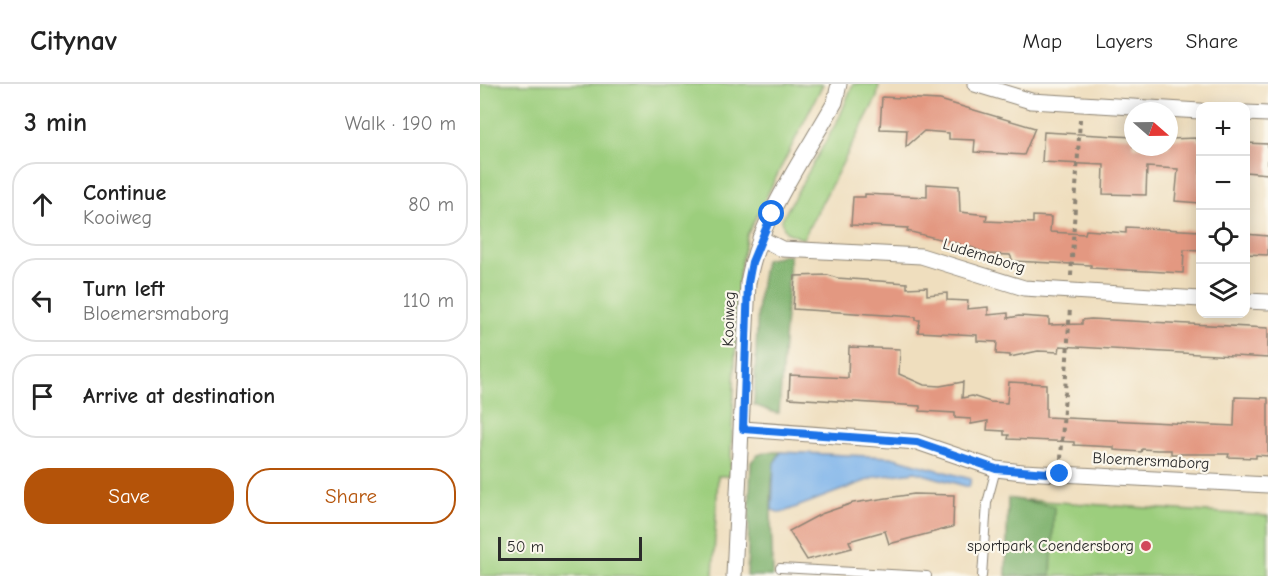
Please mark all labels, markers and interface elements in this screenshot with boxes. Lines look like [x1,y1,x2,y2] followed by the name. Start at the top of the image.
[30,25,117,57] text: Citynav
[1023,29,1062,53] text: Map
[1095,29,1153,53] text: Layers
[1186,29,1238,53] text: Share
[1124,102,1178,156] north arrow
[1196,102,1250,318] map controls
[1196,102,1250,156] button: +
[24,108,87,138] text: 3 min
[345,112,456,135] text: Walk · 190 m
[1196,156,1250,210] button: −
[83,180,166,206] text: Continue
[26,188,59,221] icon: ahead
[408,193,454,216] text: 80 m
[758,200,784,226] route start
[83,206,152,229] text: Kooiweg
[1196,210,1250,264] button: locate
[941,235,1027,277] street label: Ludemaborg
[1196,264,1250,318] button: layers
[83,276,165,302] text: Turn left
[26,284,59,317] icon: left
[403,289,454,312] text: 110 m
[719,291,739,347] street label: Kooiweg
[83,302,229,325] text: Bloemersmaborg
[26,380,59,413] icon: arrive
[83,383,275,409] text: Arrive at destination
[1092,449,1210,473] street label: Bloemersmaborg
[1046,460,1072,486] route end
[24,468,234,524] button: Save
[246,468,456,524] button: Share
[498,534,642,562] scale bar
[967,537,1134,555] place label: sportpark Coendersborg
[507,538,544,556] text: 50 m
[1139,539,1153,553] marker: sportpark Coendersborg

